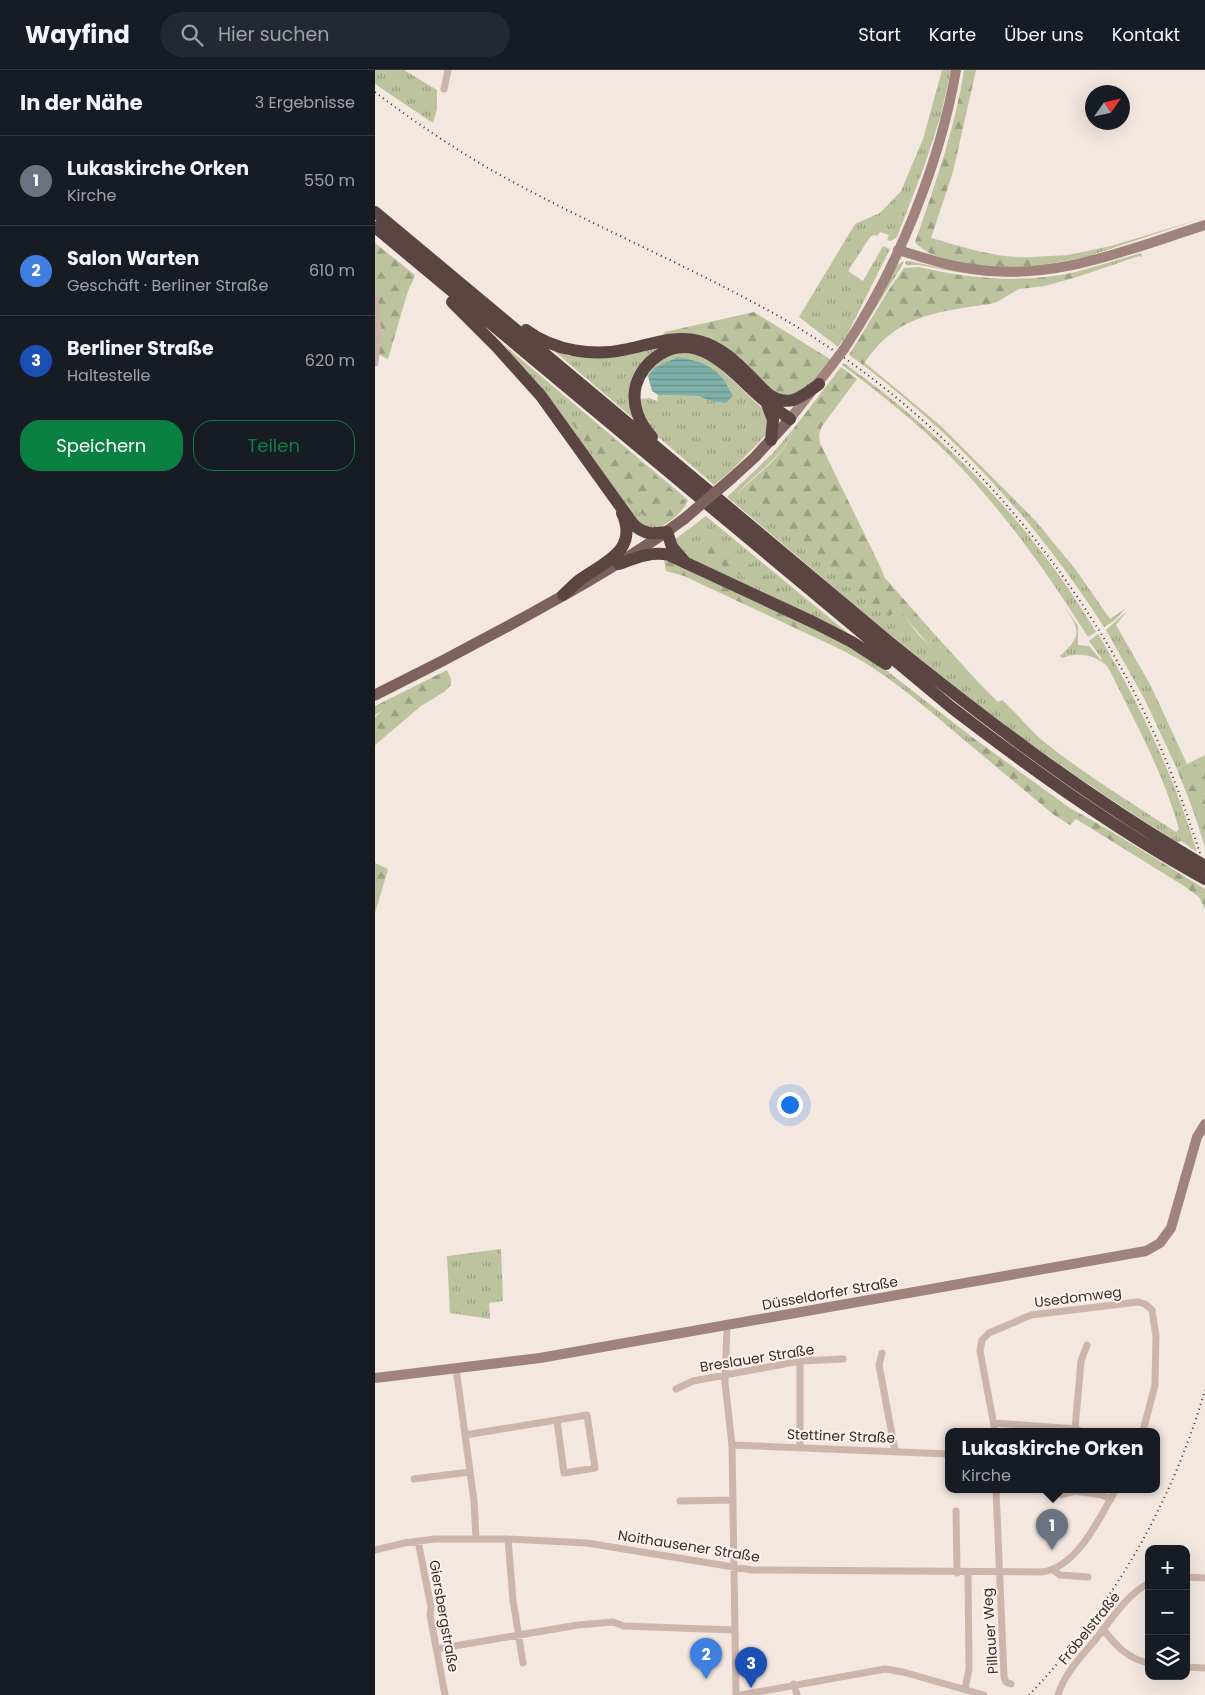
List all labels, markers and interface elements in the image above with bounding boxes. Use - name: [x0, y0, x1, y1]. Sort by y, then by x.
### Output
- search box: [160, 12, 510, 57]
- text: Wayfind: [25, 18, 130, 51]
- icon: search: [178, 21, 206, 49]
- text: Hier suchen: [218, 21, 329, 48]
- text: Start: [858, 22, 901, 47]
- text: Karte: [929, 22, 976, 47]
- text: Über uns: [1004, 22, 1084, 47]
- text: Kontakt: [1112, 22, 1180, 47]
- north arrow: [1085, 85, 1130, 130]
- text: In der Nähe: [20, 88, 143, 117]
- text: 3 Ergebnisse: [255, 91, 355, 114]
- text: Lukaskirche Orken: [67, 155, 249, 182]
- text: 1: [33, 169, 39, 192]
- text: 550 m: [304, 169, 355, 192]
- text: Kirche: [67, 184, 116, 207]
- text: Salon Warten: [67, 245, 199, 272]
- text: 2: [31, 259, 41, 282]
- text: 610 m: [309, 259, 355, 282]
- text: Geschäft · Berliner Straße: [67, 274, 268, 297]
- text: Berliner Straße: [67, 335, 214, 362]
- text: 3: [31, 349, 41, 372]
- text: 620 m: [305, 349, 355, 372]
- text: Haltestelle: [67, 364, 150, 387]
- button: Speichern: [20, 420, 183, 471]
- button: Teilen: [193, 420, 355, 471]
- your location: [777, 1092, 803, 1118]
- street label: Düsseldorfer Straße: [760, 1271, 900, 1315]
- street label: Usedomweg: [1033, 1282, 1123, 1312]
- street label: Breslauer Straße: [698, 1339, 816, 1377]
- street label: Stettiner Straße: [786, 1424, 896, 1448]
- popup: [945, 1428, 1160, 1493]
- text: Lukaskirche Orken: [962, 1435, 1143, 1462]
- text: Kirche: [962, 1464, 1011, 1487]
- pin: 1: [1036, 1509, 1068, 1550]
- street label: Noithausener Straße: [617, 1525, 762, 1567]
- map controls: [1145, 1545, 1190, 1680]
- button: +: [1145, 1545, 1190, 1590]
- street label: Giersbergstraße: [424, 1558, 464, 1674]
- street label: Pillauer Weg: [977, 1587, 1003, 1675]
- street label: Fröbelstraße: [1053, 1587, 1125, 1669]
- button: −: [1145, 1590, 1190, 1635]
- button: layers: [1145, 1635, 1190, 1680]
- pin: 2: [690, 1638, 722, 1679]
- pin: 3: [735, 1647, 767, 1688]

